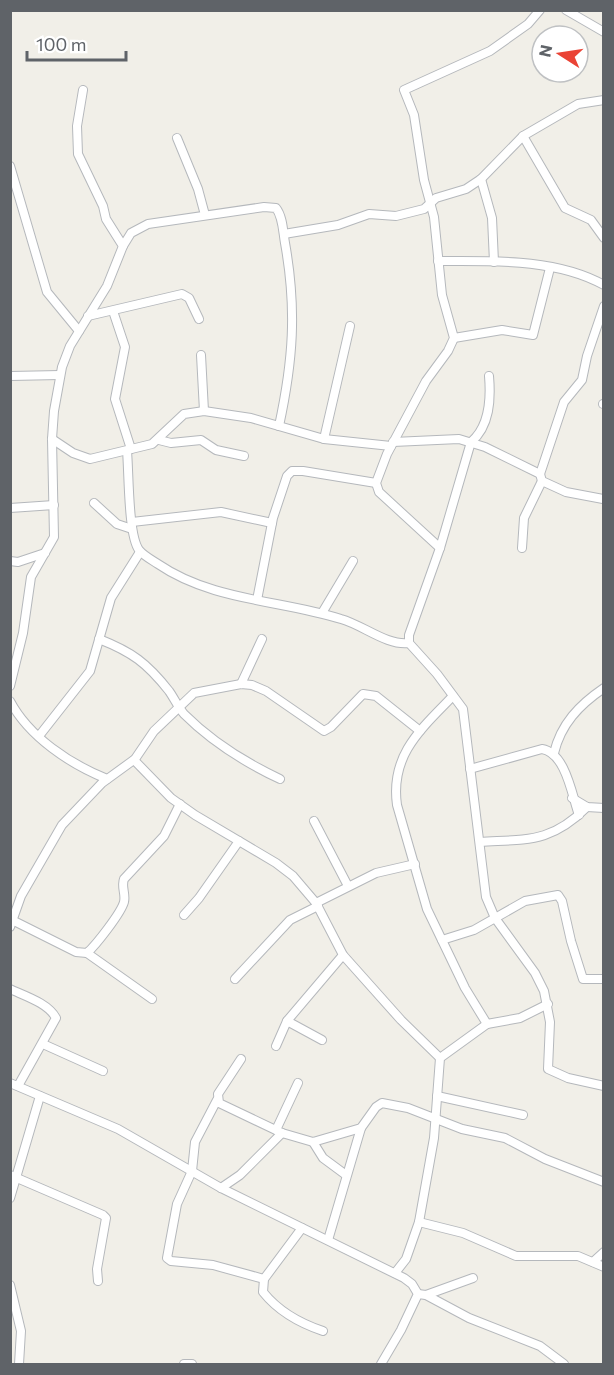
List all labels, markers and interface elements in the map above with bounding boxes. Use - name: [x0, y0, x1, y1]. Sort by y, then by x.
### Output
- scale bar: [27, 24, 126, 62]
- north arrow: [530, 24, 590, 84]
- text: 100 m: [36, 33, 86, 55]
- text: N: [534, 43, 555, 59]

